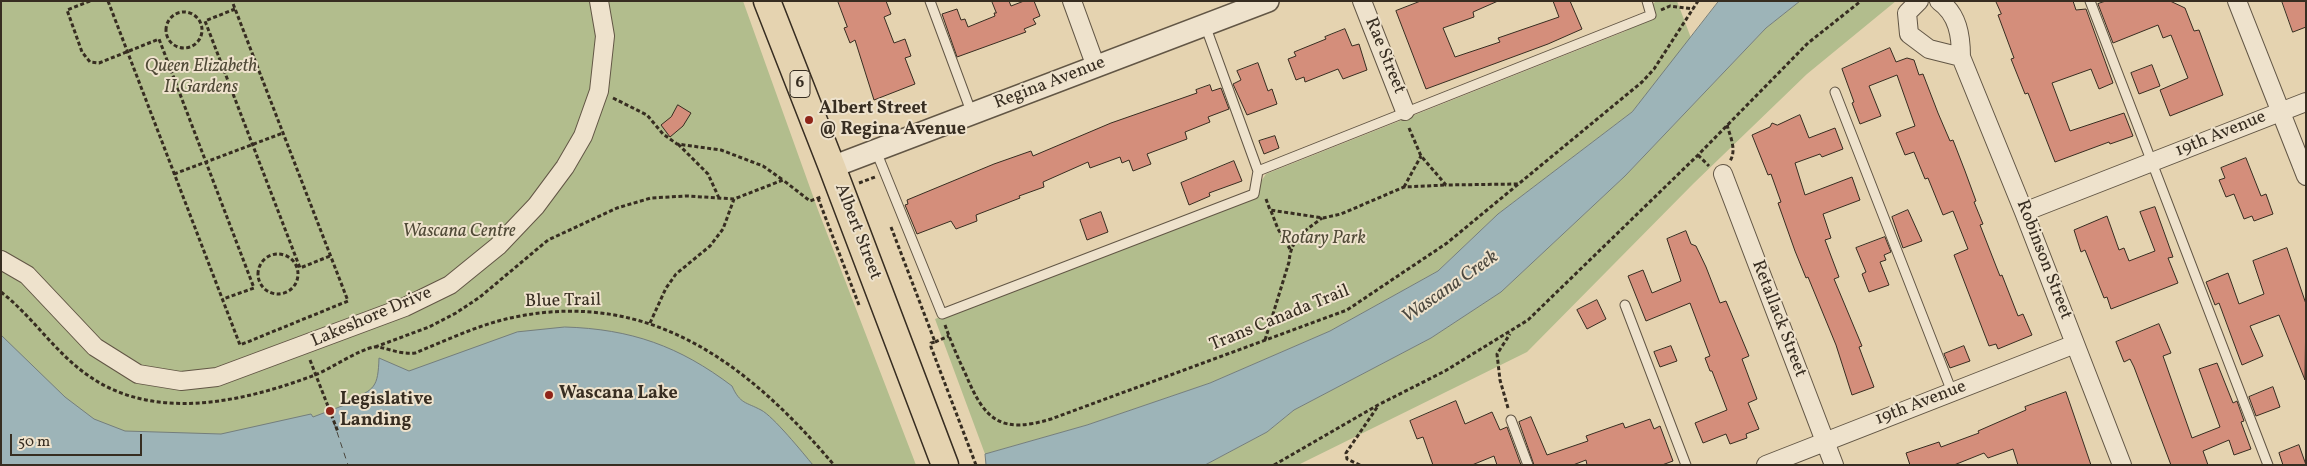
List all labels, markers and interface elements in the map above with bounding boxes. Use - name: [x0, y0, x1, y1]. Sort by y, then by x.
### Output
- street label: Rae Street: [1359, 15, 1409, 97]
- street label: Regina Avenue: [991, 53, 1109, 115]
- park label: Queen Elizabeth II Gardens: [145, 57, 257, 100]
- road number: 6: [790, 70, 810, 98]
- place label: Albert Street @ Regina Avenue: [819, 99, 966, 142]
- street label: 19th Avenue: [2173, 107, 2269, 163]
- marker: Albert Street @ Regina Avenue: [803, 114, 815, 126]
- street label: Albert Street: [829, 181, 885, 283]
- street label: Robinson Street: [2010, 197, 2076, 323]
- park label: Wascana Centre: [402, 222, 516, 244]
- park label: Rotary Park: [1280, 229, 1366, 251]
- water label: Wascana Creek: [1398, 246, 1504, 330]
- street label: Retallack Street: [1746, 257, 1810, 381]
- street label: Trans Canada Trail: [1207, 281, 1353, 357]
- street label: Lakeshore Drive: [309, 283, 435, 353]
- street label: Blue Trail: [525, 291, 601, 313]
- street label: 19th Avenue: [1872, 377, 1970, 431]
- place label: Wascana Lake: [559, 384, 678, 406]
- marker: Wascana Lake: [543, 389, 555, 401]
- place label: Legislative Landing: [340, 390, 432, 432]
- marker: Legislative Landing: [324, 405, 336, 417]
- scale bar: [12, 424, 145, 456]
- text: 50 m: [18, 432, 50, 453]

